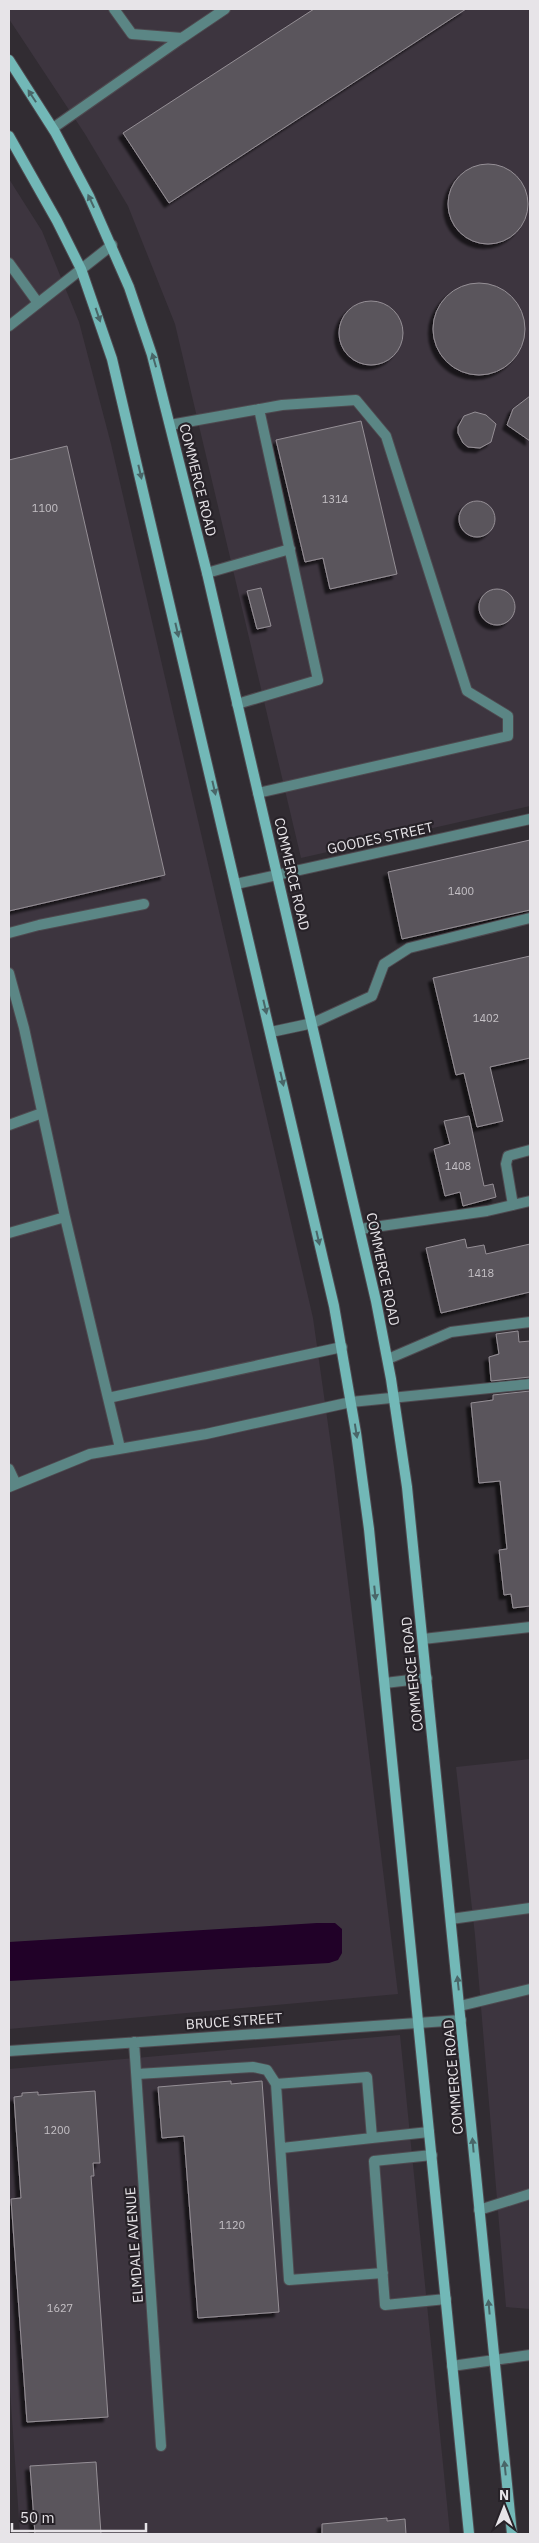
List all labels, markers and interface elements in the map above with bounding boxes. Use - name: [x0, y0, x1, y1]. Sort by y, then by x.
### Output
- one-way arrow: [27, 90, 37, 103]
- one-way arrow: [87, 194, 95, 208]
- one-way arrow: [94, 308, 102, 323]
- one-way arrow: [149, 352, 157, 367]
- street label: COMMERCE ROAD: [175, 422, 221, 538]
- one-way arrow: [136, 464, 144, 479]
- house number: 1314: [322, 492, 349, 506]
- house number: 1100: [32, 501, 58, 515]
- one-way arrow: [173, 623, 181, 638]
- one-way arrow: [210, 781, 218, 796]
- street label: COMMERCE ROAD: [270, 816, 314, 932]
- street label: GOODES STREET: [325, 818, 435, 858]
- house number: 1400: [448, 884, 474, 898]
- one-way arrow: [261, 1000, 269, 1015]
- house number: 1402: [473, 1011, 499, 1025]
- one-way arrow: [278, 1072, 286, 1087]
- house number: 1408: [445, 1159, 471, 1173]
- street label: COMMERCE ROAD: [362, 1211, 404, 1327]
- one-way arrow: [314, 1230, 322, 1245]
- house number: 1418: [468, 1266, 494, 1280]
- one-way arrow: [352, 1424, 360, 1440]
- one-way arrow: [372, 1585, 380, 1601]
- street label: COMMERCE ROAD: [397, 1616, 427, 1732]
- one-way arrow: [453, 1975, 461, 1991]
- street label: BRUCE STREET: [185, 2009, 283, 2033]
- street label: COMMERCE ROAD: [439, 2019, 467, 2135]
- house number: 1200: [44, 2123, 70, 2137]
- one-way arrow: [469, 2137, 477, 2153]
- street label: ELMDALE AVENUE: [121, 2187, 147, 2303]
- house number: 1120: [219, 2218, 245, 2232]
- one-way arrow: [485, 2298, 493, 2314]
- house number: 1627: [47, 2301, 73, 2315]
- one-way arrow: [501, 2460, 509, 2476]
- north arrow: [479, 2483, 529, 2533]
- text: N: [499, 2486, 509, 2504]
- scale bar: [12, 2500, 146, 2532]
- text: 50 m: [20, 2508, 55, 2527]

